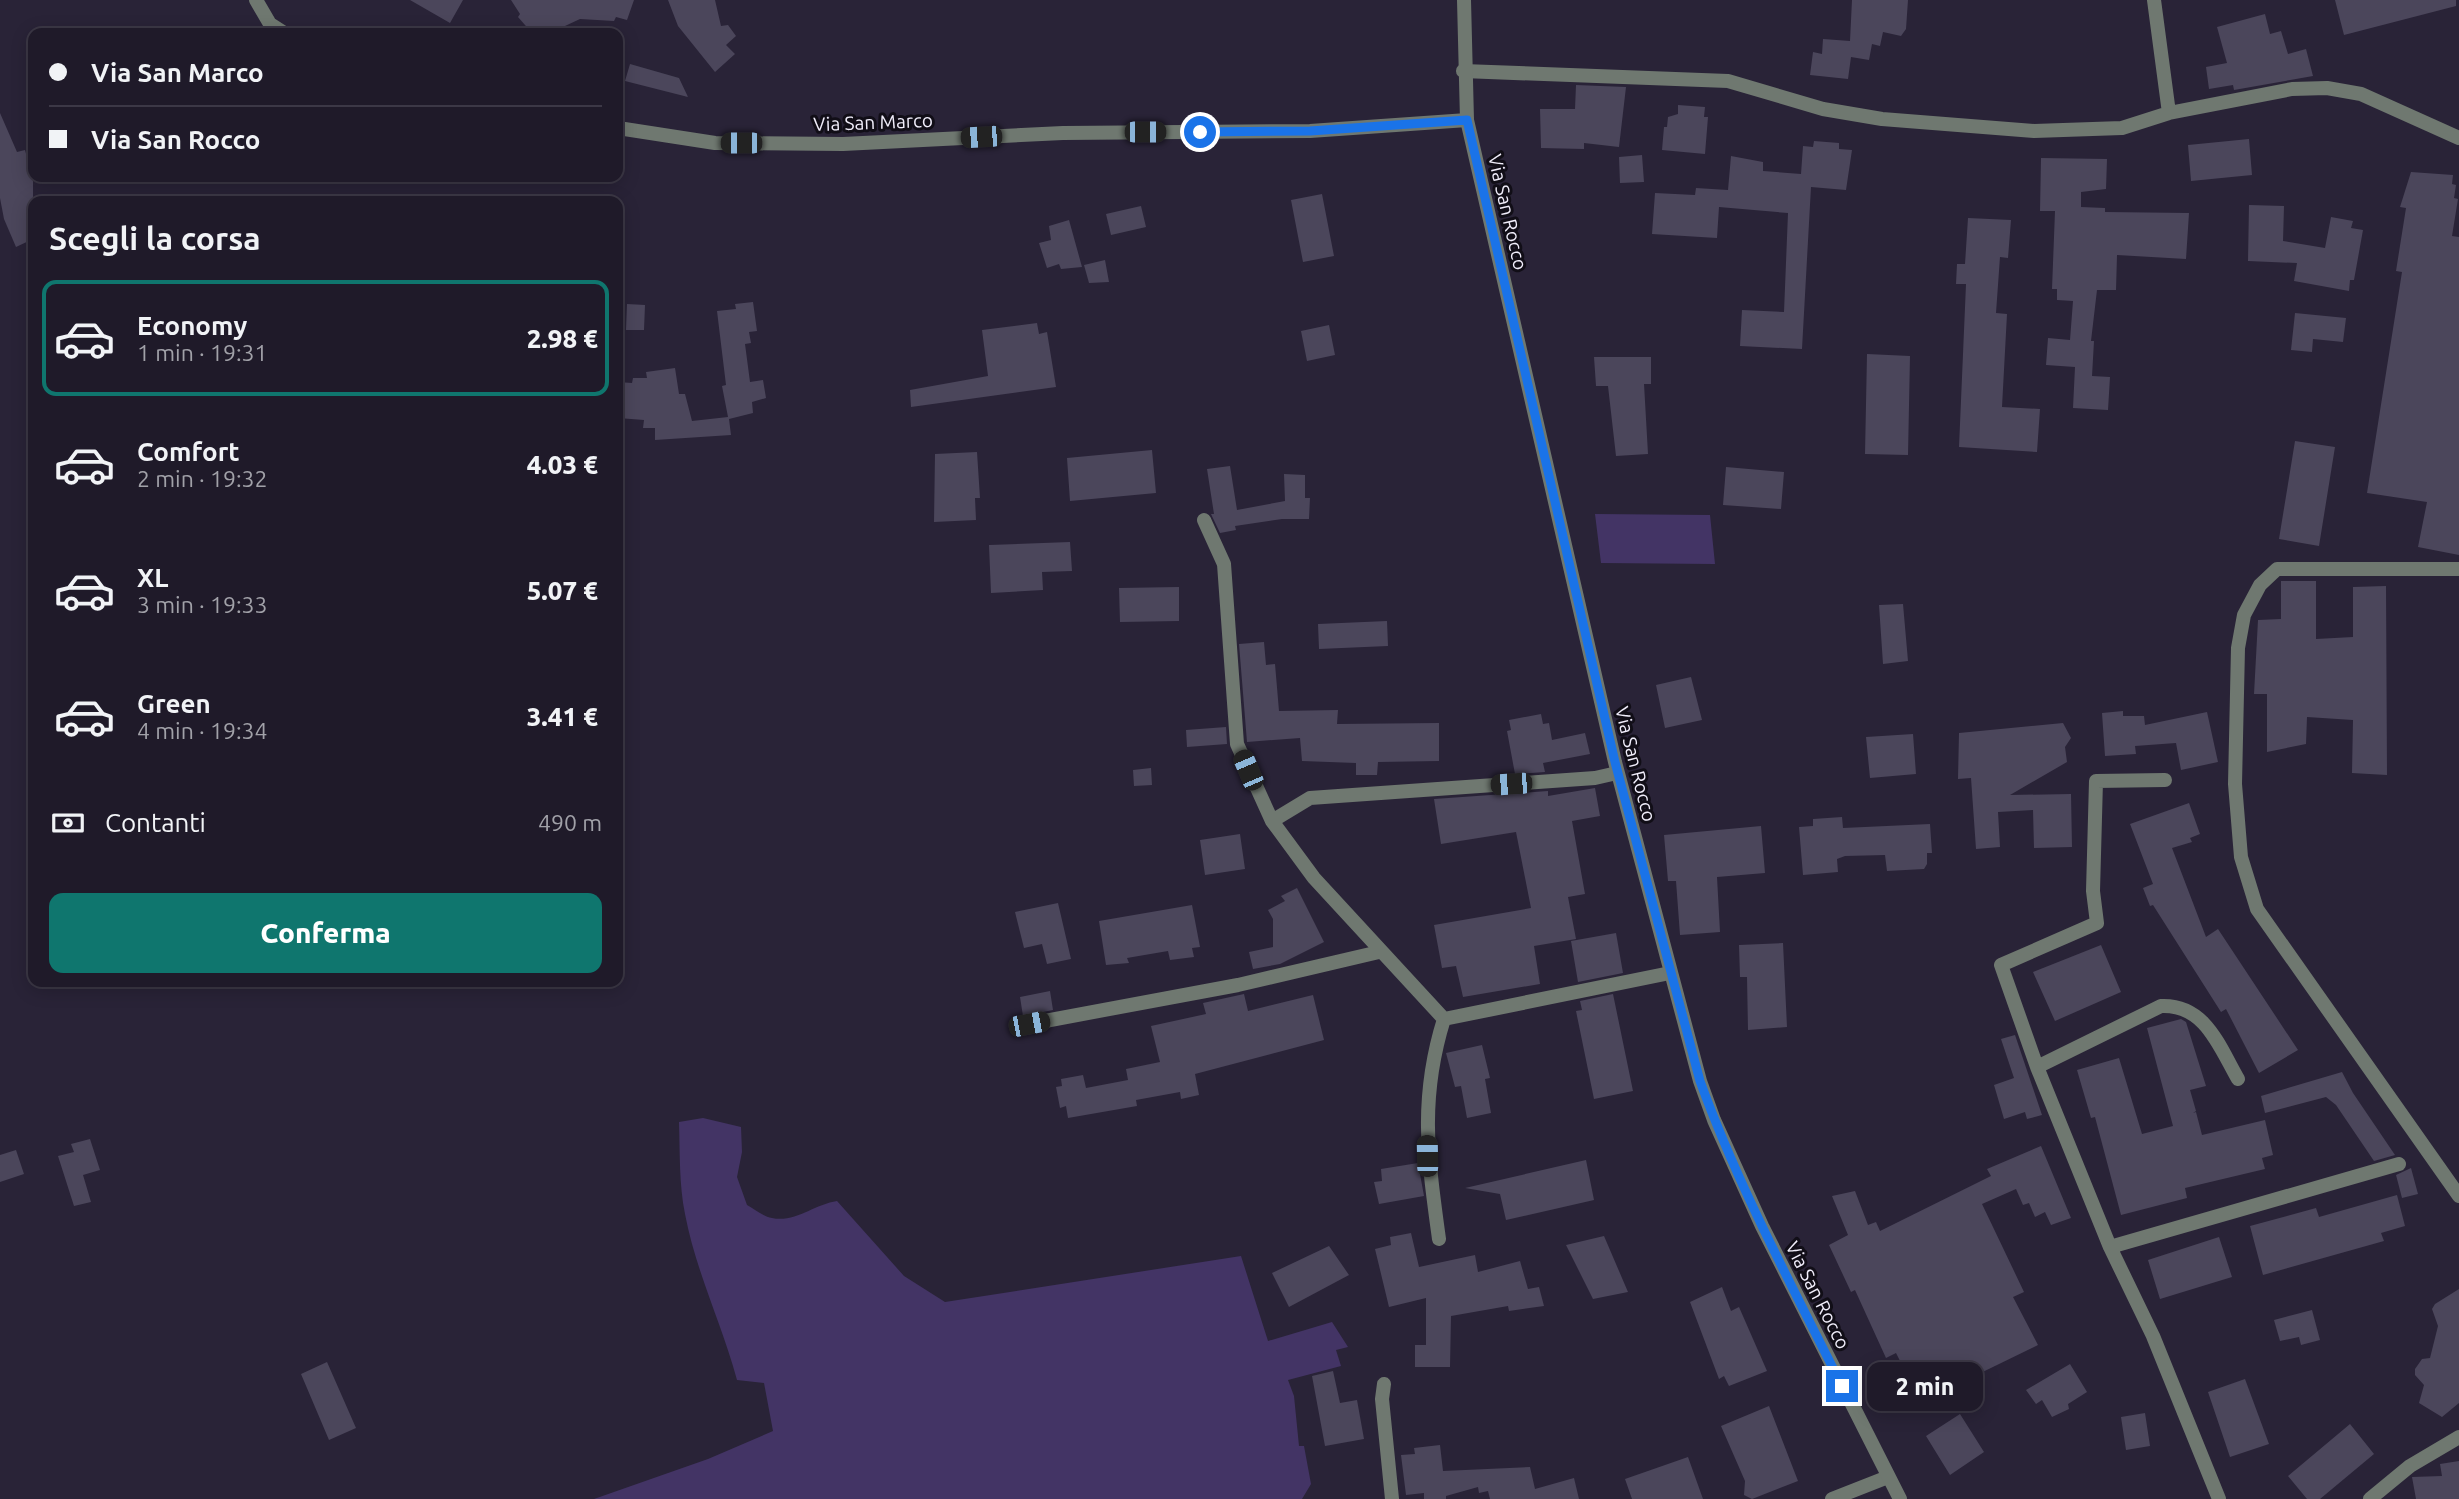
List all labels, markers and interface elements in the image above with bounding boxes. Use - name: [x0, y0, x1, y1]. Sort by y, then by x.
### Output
- text: Via San Marco: [91, 58, 264, 87]
- street label: Via San Marco: [813, 109, 933, 135]
- route start: [1184, 116, 1216, 148]
- car: [1125, 122, 1167, 143]
- text: Via San Rocco: [91, 125, 260, 154]
- car: [960, 125, 1003, 149]
- car: [721, 133, 763, 154]
- street label: Via San Rocco: [1484, 152, 1532, 272]
- text: Scegli la corsa: [49, 220, 261, 256]
- icon: car: [53, 307, 116, 370]
- text: Economy: [137, 311, 247, 340]
- text: 2.98 €: [527, 324, 598, 353]
- text: 1 min · 19:31: [137, 340, 268, 365]
- icon: car: [53, 433, 116, 496]
- text: Comfort: [137, 437, 240, 466]
- text: 4.03 €: [527, 450, 598, 479]
- text: 2 min · 19:32: [137, 466, 268, 491]
- icon: car: [53, 559, 116, 622]
- text: XL: [137, 563, 168, 592]
- text: 5.07 €: [527, 576, 598, 605]
- text: 3 min · 19:33: [137, 592, 268, 617]
- icon: car: [53, 685, 116, 748]
- text: Green: [137, 689, 211, 718]
- text: 3.41 €: [527, 702, 598, 731]
- street label: Via San Rocco: [1611, 704, 1661, 824]
- text: 4 min · 19:34: [137, 718, 268, 743]
- car: [1231, 747, 1266, 793]
- car: [1490, 772, 1533, 796]
- icon: cash: [49, 804, 87, 842]
- text: Contanti: [105, 808, 206, 837]
- text: 490 m: [538, 810, 602, 835]
- button: Conferma: [49, 893, 602, 973]
- car: [1007, 1010, 1052, 1038]
- car: [1417, 1135, 1438, 1177]
- street label: Via San Rocco: [1781, 1237, 1855, 1353]
- callout: 2 min: [1867, 1362, 1982, 1410]
- route end: [1826, 1370, 1858, 1402]
- text: 2 min: [1896, 1374, 1954, 1399]

